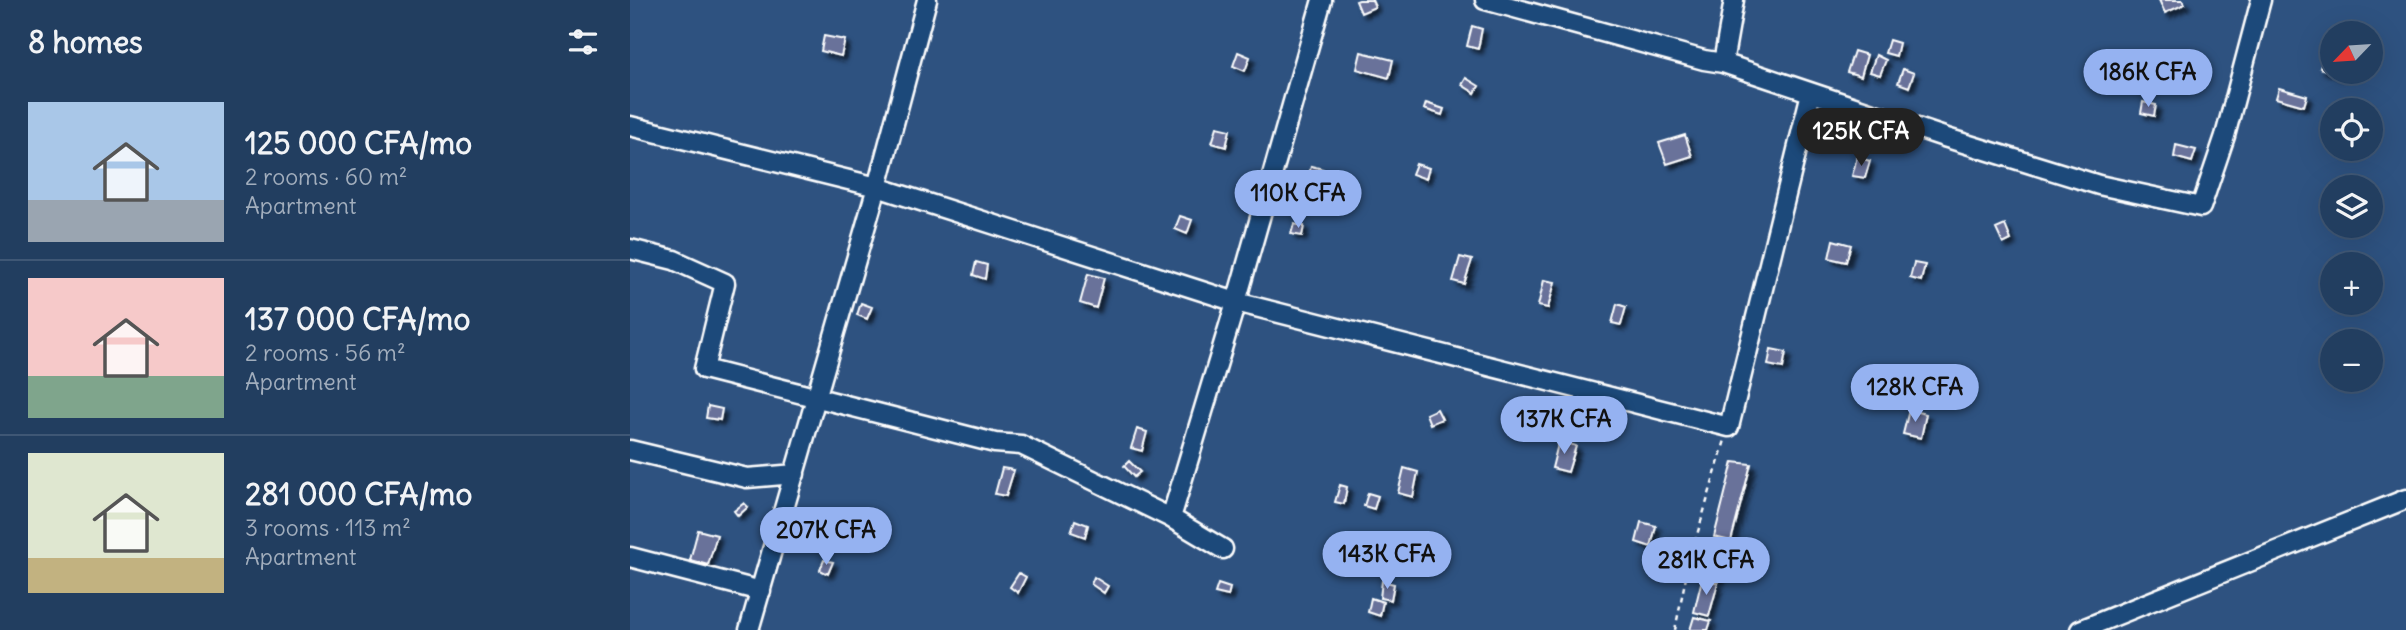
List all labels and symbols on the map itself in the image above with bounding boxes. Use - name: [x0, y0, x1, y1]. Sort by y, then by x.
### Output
- north arrow: [2320, 21, 2384, 84]
- pin: 186K CFA: [2076, 50, 2220, 109]
- pin: 125K CFA: [1789, 108, 1933, 168]
- pin: 110K CFA: [1226, 170, 1370, 230]
- pin: 128K CFA: [1843, 364, 1987, 424]
- pin: 137K CFA: [1492, 396, 1636, 456]
- pin: 207K CFA: [754, 508, 898, 567]
- pin: 143K CFA: [1315, 532, 1459, 591]
- pin: 281K CFA: [1634, 538, 1778, 597]

